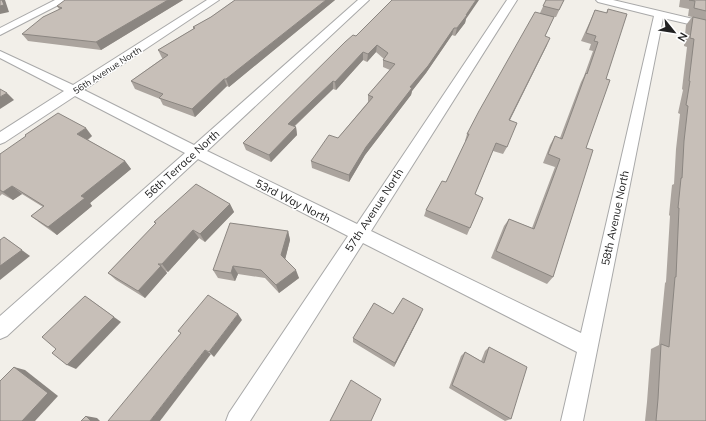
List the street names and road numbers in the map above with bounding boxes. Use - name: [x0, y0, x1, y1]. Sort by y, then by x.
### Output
- street label: 56th Avenue North: [71, 44, 143, 96]
- street label: 56th Terrace North: [142, 127, 222, 201]
- street label: 57th Avenue North: [342, 166, 406, 254]
- street label: 58th Avenue North: [598, 169, 632, 267]
- street label: 53rd Way North: [253, 176, 333, 226]

